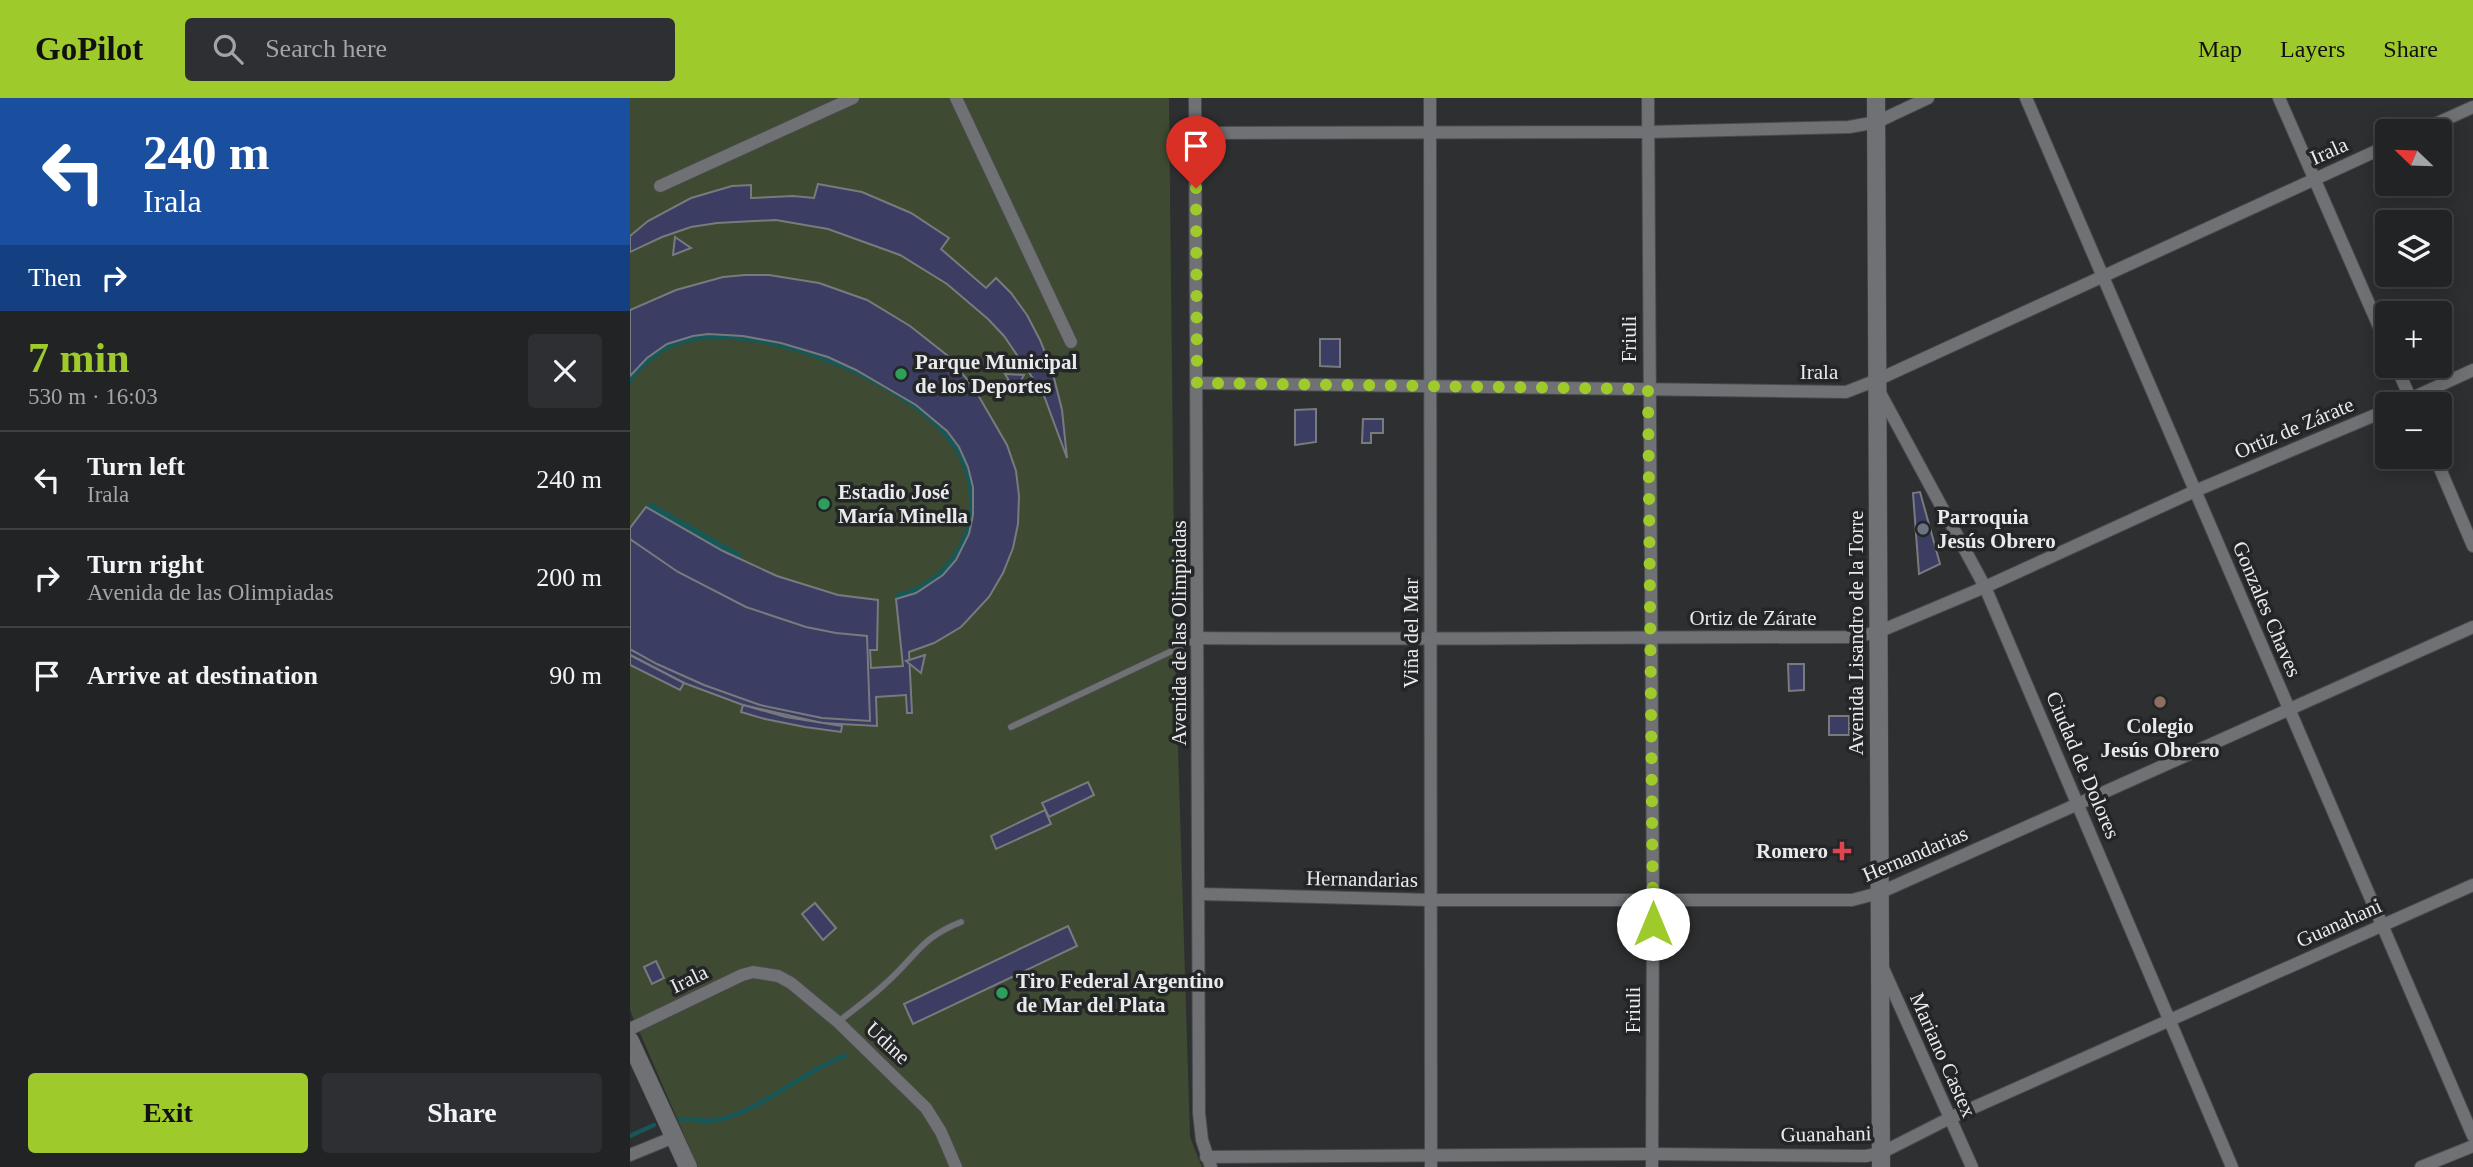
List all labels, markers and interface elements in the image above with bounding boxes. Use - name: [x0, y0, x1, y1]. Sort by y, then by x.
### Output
- search box: [185, 18, 675, 81]
- icon: search: [209, 30, 247, 68]
- text: GoPilot: [35, 31, 143, 67]
- text: Search here: [265, 34, 387, 63]
- text: Map: [2198, 36, 2242, 62]
- text: Layers: [2280, 36, 2345, 62]
- text: Share: [2383, 36, 2438, 62]
- pin: [1166, 116, 1226, 188]
- north arrow: [2375, 119, 2452, 196]
- map controls: [2375, 119, 2452, 469]
- text: 240 m: [143, 125, 270, 180]
- icon: left: [28, 126, 119, 217]
- icon: arrive: [1177, 127, 1215, 165]
- street label: Irala: [2307, 132, 2352, 170]
- text: Irala: [143, 183, 202, 219]
- button: layers: [2375, 210, 2452, 287]
- icon: right: [95, 259, 133, 297]
- text: Then: [28, 263, 81, 292]
- button: +: [2375, 301, 2452, 378]
- street label: Friuli: [1617, 316, 1641, 362]
- button: close: [528, 334, 602, 408]
- text: 7 min: [28, 335, 130, 381]
- place label: Parque Municipal de los Deportes: [915, 350, 1078, 398]
- street label: Irala: [1800, 360, 1839, 384]
- marker: Parque Municipal de los Deportes: [893, 366, 909, 382]
- text: 530 m · 16:03: [28, 384, 158, 409]
- street label: Ortiz de Zárate: [2231, 392, 2357, 464]
- button: −: [2375, 392, 2452, 469]
- text: Turn left: [87, 452, 185, 481]
- icon: left: [28, 461, 66, 499]
- text: 240 m: [536, 465, 602, 494]
- place label: Estadio José María Minella: [838, 480, 969, 528]
- text: Irala: [87, 482, 129, 507]
- marker: Estadio José María Minella: [816, 496, 832, 512]
- place label: Parroquia Jesús Obrero: [1937, 505, 2056, 553]
- street label: Avenida Lisandro de la Torre: [1844, 511, 1868, 756]
- street label: Avenida de las Olimpiadas: [1167, 520, 1191, 746]
- marker: Parroquia Jesús Obrero: [1915, 521, 1931, 537]
- street label: Gonzales Chaves: [2228, 537, 2306, 681]
- text: Turn right: [87, 550, 204, 579]
- icon: right: [28, 559, 66, 597]
- text: 200 m: [536, 563, 602, 592]
- street label: Viña del Mar: [1399, 578, 1423, 688]
- text: Avenida de las Olimpiadas: [87, 580, 334, 605]
- street label: Ortiz de Zárate: [1689, 606, 1817, 630]
- icon: arrive: [28, 657, 66, 695]
- text: Arrive at destination: [87, 661, 318, 690]
- text: 90 m: [549, 661, 602, 690]
- street label: Ciudad de Dolores: [2041, 688, 2125, 842]
- marker: Colegio Jesús Obrero: [2152, 694, 2168, 710]
- place label: Colegio Jesús Obrero: [2101, 714, 2219, 762]
- street label: Hernandarias: [1859, 821, 1971, 887]
- place label: Romero: [1756, 839, 1828, 863]
- marker: Romero: [1834, 843, 1850, 859]
- street label: Hernandarias: [1306, 866, 1418, 892]
- position arrow: [1616, 887, 1690, 961]
- street label: Guanahani: [2293, 893, 2386, 952]
- street label: Irala: [666, 959, 712, 998]
- place label: Tiro Federal Argentino de Mar del Plata: [1016, 969, 1224, 1017]
- marker: Tiro Federal Argentino de Mar del Plata: [994, 985, 1010, 1001]
- street label: Friuli: [1621, 987, 1645, 1033]
- street label: Mariano Castex: [1905, 989, 1981, 1121]
- street label: Udine: [861, 1017, 915, 1069]
- button: Exit: [28, 1073, 308, 1153]
- button: Share: [322, 1073, 602, 1153]
- street label: Guanahani: [1780, 1121, 1872, 1147]

